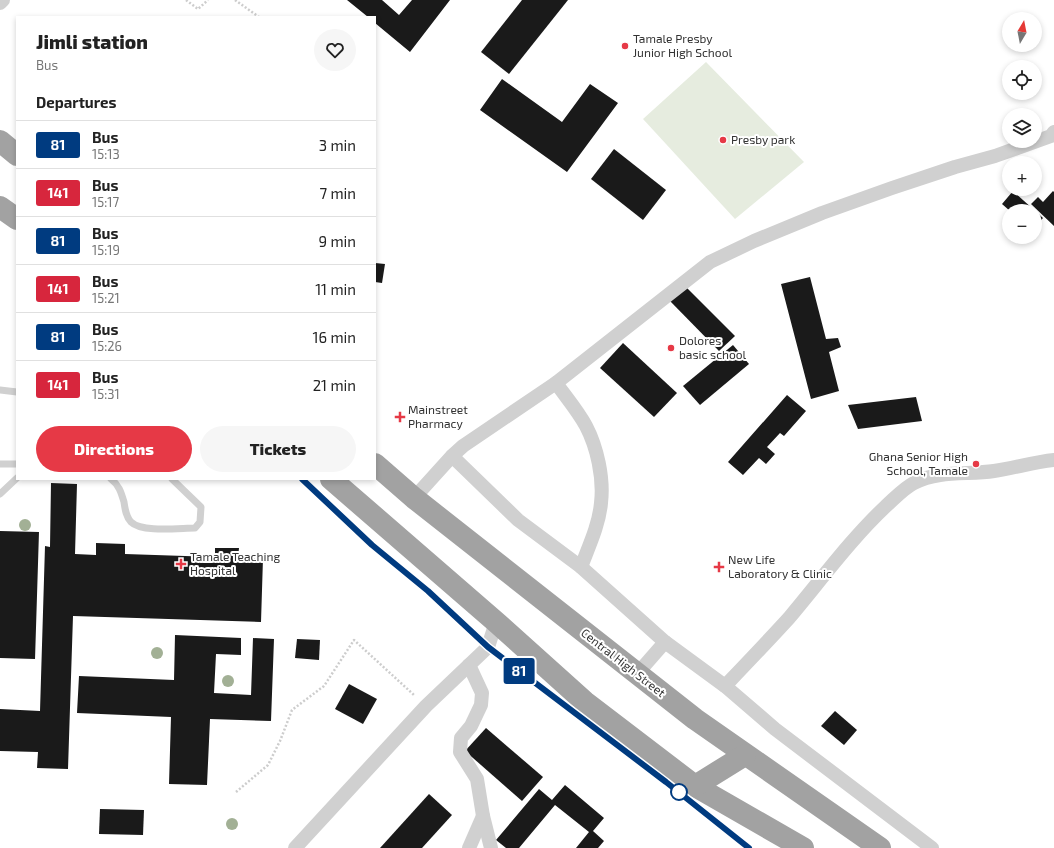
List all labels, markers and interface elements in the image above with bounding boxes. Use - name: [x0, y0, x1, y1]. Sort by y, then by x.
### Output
- north arrow: [1002, 12, 1042, 52]
- map controls: [1002, 12, 1042, 244]
- button: heart: [314, 29, 356, 71]
- text: Jimli station: [36, 30, 148, 53]
- place label: Tamale Presby Junior High School: [633, 31, 732, 59]
- marker: Tamale Presby Junior High School: [620, 41, 630, 51]
- text: Bus: [36, 57, 58, 73]
- button: locate: [1002, 60, 1042, 100]
- text: Departures: [36, 93, 116, 111]
- button: layers: [1002, 108, 1042, 148]
- text: Bus: [92, 128, 118, 146]
- place label: Presby park: [731, 132, 795, 146]
- marker: Presby park: [718, 135, 728, 145]
- text: 81: [51, 136, 65, 153]
- text: 3 min: [319, 136, 356, 154]
- text: 15:13: [92, 146, 120, 162]
- button: +: [1002, 156, 1042, 196]
- text: Bus: [92, 176, 118, 194]
- text: 141: [47, 184, 69, 201]
- text: 7 min: [319, 184, 356, 202]
- text: 15:17: [92, 194, 119, 210]
- button: −: [1002, 204, 1042, 244]
- text: Bus: [92, 224, 118, 242]
- text: 81: [51, 232, 65, 249]
- text: 9 min: [318, 232, 356, 250]
- text: 15:19: [92, 242, 120, 258]
- text: Bus: [92, 272, 118, 290]
- text: 141: [47, 280, 69, 297]
- text: 11 min: [315, 280, 356, 298]
- text: 15:21: [92, 290, 120, 306]
- text: Bus: [92, 320, 118, 338]
- text: 81: [51, 328, 65, 345]
- text: 16 min: [313, 328, 356, 346]
- place label: Dolores basic school: [679, 333, 747, 361]
- text: 15:26: [92, 338, 122, 354]
- marker: Dolores basic school: [666, 343, 676, 353]
- text: Bus: [92, 368, 118, 386]
- text: 141: [47, 376, 69, 393]
- text: 21 min: [313, 376, 356, 394]
- text: 15:31: [92, 386, 120, 402]
- place label: Mainstreet Pharmacy: [408, 402, 468, 430]
- marker: Mainstreet Pharmacy: [395, 412, 405, 422]
- button: Directions: [36, 426, 192, 472]
- button: Tickets: [200, 426, 356, 472]
- place label: Ghana Senior High School, Tamale: [869, 449, 968, 477]
- marker: Ghana Senior High School, Tamale: [971, 459, 981, 469]
- place label: Tamale Teaching Hospital: [190, 549, 280, 577]
- place label: New Life Laboratory & Clinic: [728, 552, 832, 580]
- marker: Tamale Teaching Hospital: [175, 558, 187, 570]
- marker: New Life Laboratory & Clinic: [713, 561, 725, 573]
- street label: Central High Street: [579, 625, 669, 700]
- line badge: 81: [501, 658, 537, 684]
- text: 81: [512, 662, 526, 679]
- unlabelled marker: [670, 783, 688, 801]

